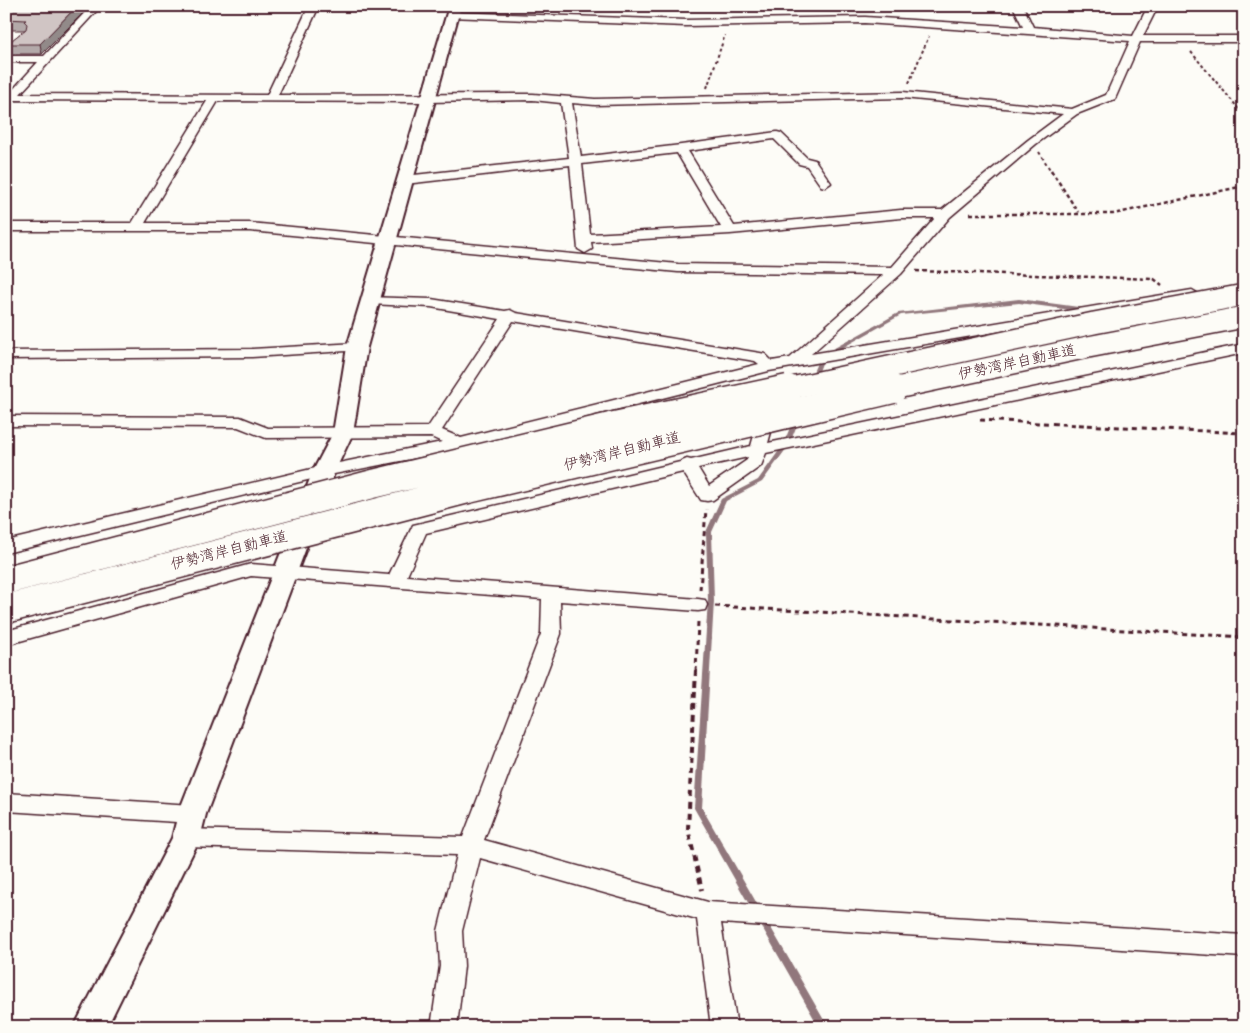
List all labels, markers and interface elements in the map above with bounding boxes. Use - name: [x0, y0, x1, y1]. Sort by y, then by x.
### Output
- street label: 伊勢湾岸自動車道: [956, 340, 1078, 383]
- street label: 伊勢湾岸自動車道: [561, 427, 682, 474]
- street label: 伊勢湾岸自動車道: [168, 526, 289, 573]

